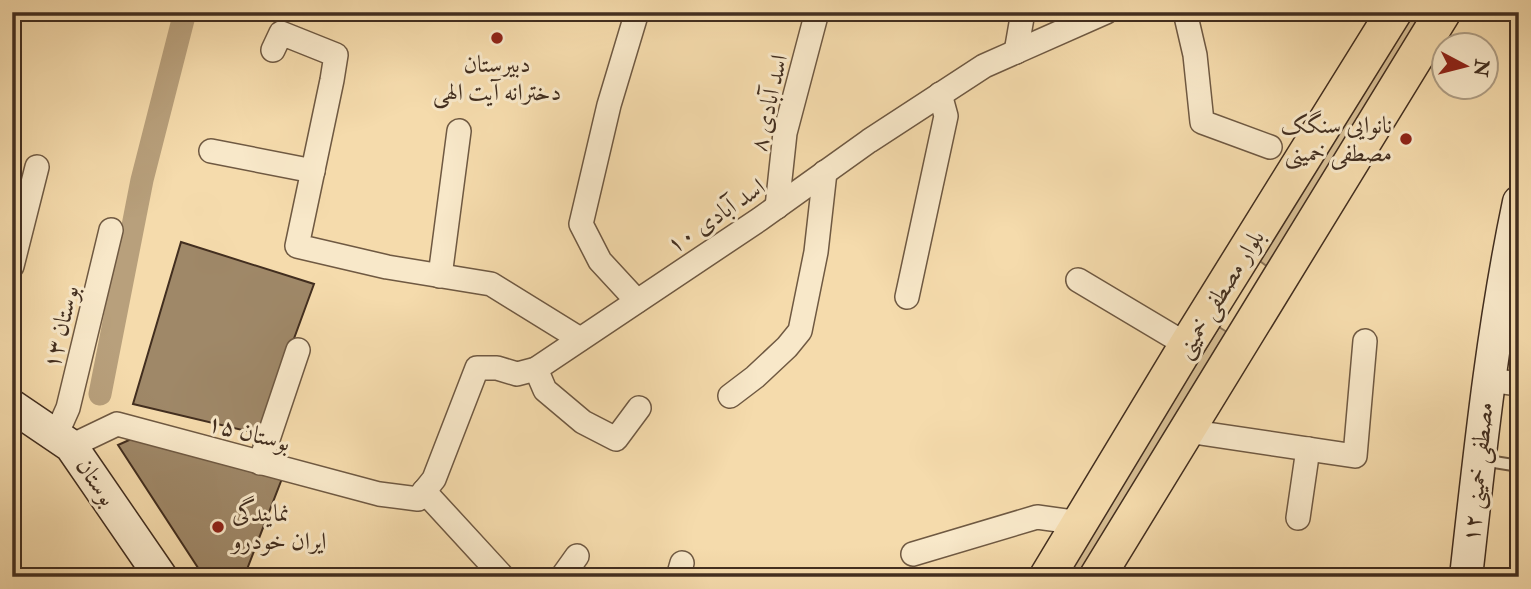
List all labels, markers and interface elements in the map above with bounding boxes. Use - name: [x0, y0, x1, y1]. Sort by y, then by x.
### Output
- marker: دبیرستان دخترانه آیت الهی: [489, 30, 505, 46]
- north arrow: [1430, 32, 1500, 102]
- place label: دبیرستان دخترانه آیت الهی: [433, 49, 561, 109]
- street label: اسد آبادی ۸: [743, 51, 795, 155]
- text: N: [1468, 57, 1494, 79]
- place label: نانوایی سنگک مصطفی خمینی: [1280, 110, 1392, 170]
- marker: نانوایی سنگک مصطفی خمینی: [1398, 131, 1414, 147]
- street label: اسد آبادی ۱۰: [661, 172, 771, 260]
- street label: بلوار مصطفی خمینی: [1168, 224, 1273, 364]
- street label: بوستان ۱۳: [36, 282, 86, 372]
- street label: مصطفی خمینی ۱۲: [1455, 400, 1502, 544]
- street label: بوستان ۱۵: [204, 407, 294, 459]
- street label: بوستان: [69, 452, 123, 512]
- place label: نمایندگی ایران خودرو: [229, 495, 327, 557]
- marker: نمایندگی ایران خودرو: [210, 519, 226, 535]

